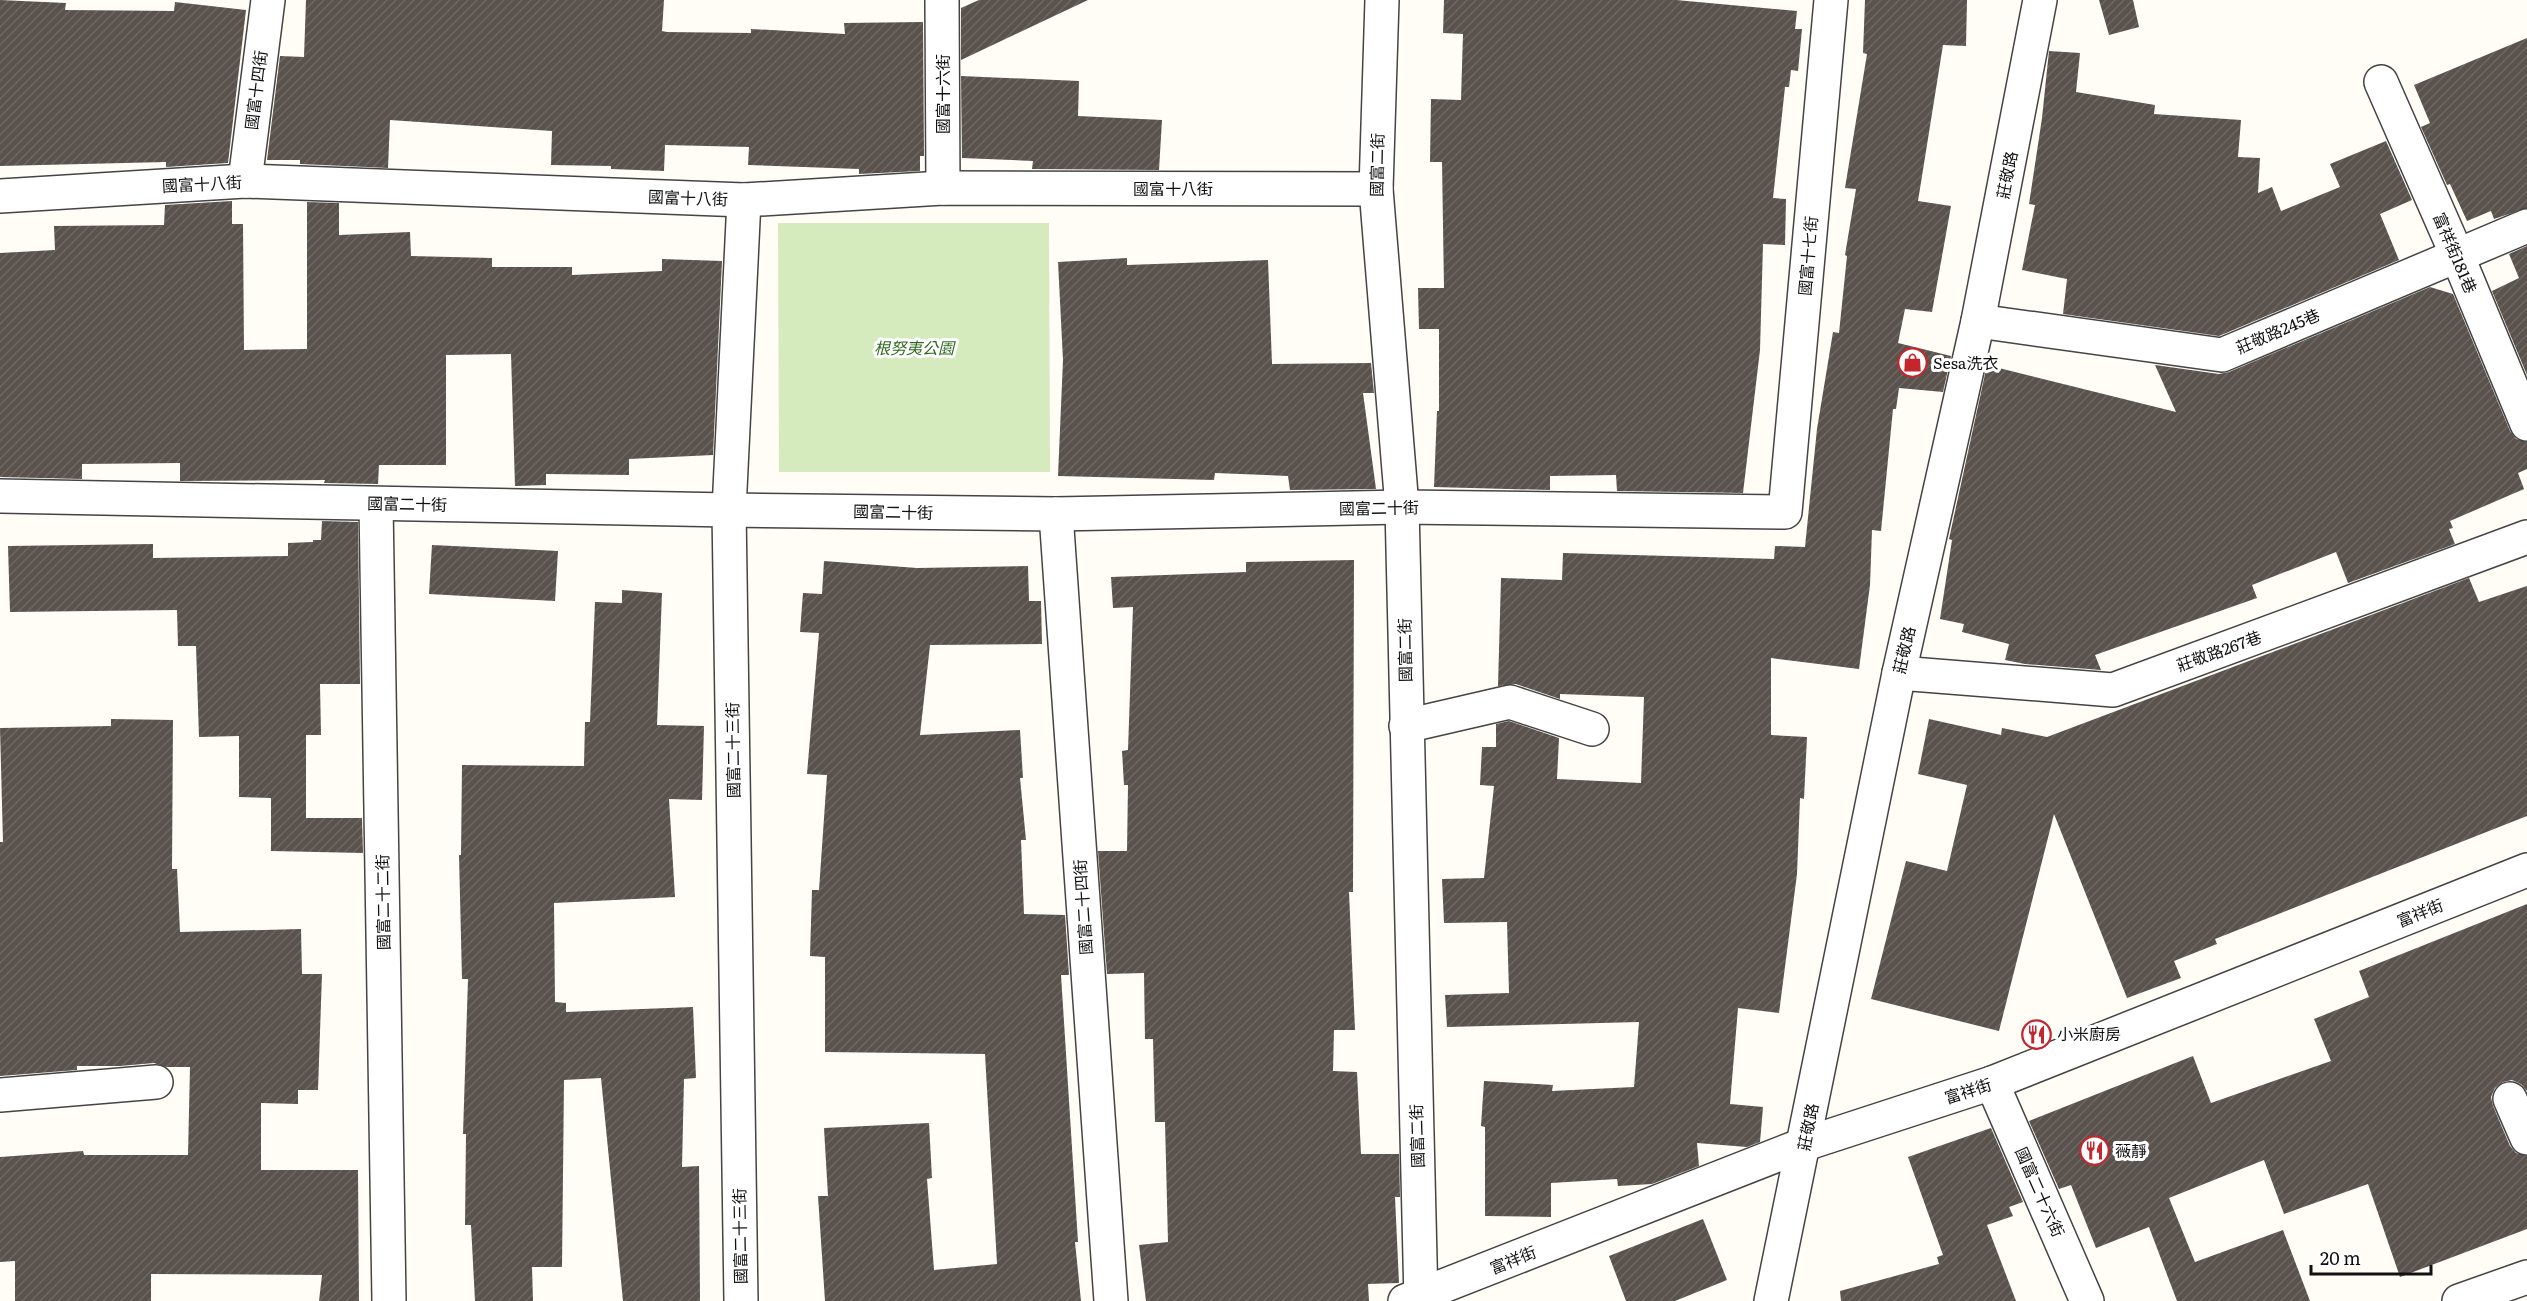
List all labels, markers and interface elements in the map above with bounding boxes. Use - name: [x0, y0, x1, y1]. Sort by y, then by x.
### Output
- street label: 國富十四街: [238, 49, 272, 131]
- street label: 國富十六街: [930, 54, 954, 134]
- street label: 國富二街: [1363, 133, 1389, 197]
- street label: 莊敬路: [1990, 149, 2022, 201]
- street label: 國富十八街: [161, 169, 243, 197]
- street label: 國富十八街: [1133, 176, 1213, 200]
- street label: 國富十八街: [648, 184, 728, 210]
- street label: 富祥街181巷: [2428, 208, 2484, 297]
- street label: 國富十七街: [1792, 215, 1822, 297]
- street label: 莊敬路245巷: [2232, 302, 2323, 359]
- park label: 根努夷公園: [874, 335, 956, 359]
- shop icon: Sesa洗衣: [1896, 347, 1928, 379]
- place label: Sesa洗衣: [1933, 350, 1999, 374]
- street label: 國富二十街: [367, 490, 447, 516]
- street label: 國富二十街: [1339, 494, 1419, 520]
- street label: 國富二十街: [853, 498, 933, 524]
- street label: 國富二街: [1391, 618, 1417, 682]
- street label: 莊敬路: [1886, 624, 1920, 676]
- street label: 莊敬路267巷: [2173, 624, 2264, 677]
- street label: 國富二十三街: [719, 702, 745, 798]
- street label: 國富二十二街: [369, 854, 395, 950]
- street label: 國富二十四街: [1067, 858, 1097, 956]
- street label: 富祥街: [2393, 892, 2446, 932]
- restaurant icon: 小米廚房: [2020, 1018, 2052, 1050]
- place label: 小米廚房: [2057, 1021, 2121, 1045]
- street label: 富祥街: [1941, 1071, 1994, 1109]
- street label: 莊敬路: [1791, 1101, 1823, 1153]
- street label: 國富二街: [1403, 1104, 1429, 1168]
- restaurant icon: 薇靜: [2078, 1135, 2110, 1167]
- place label: 薇靜: [2115, 1138, 2147, 1162]
- street label: 國富二十六街: [2010, 1143, 2071, 1240]
- street label: 國富二十三街: [726, 1188, 752, 1284]
- scale bar: [2311, 1238, 2431, 1276]
- street label: 富祥街: [1486, 1239, 1539, 1279]
- text: 20 m: [2320, 1244, 2361, 1271]

